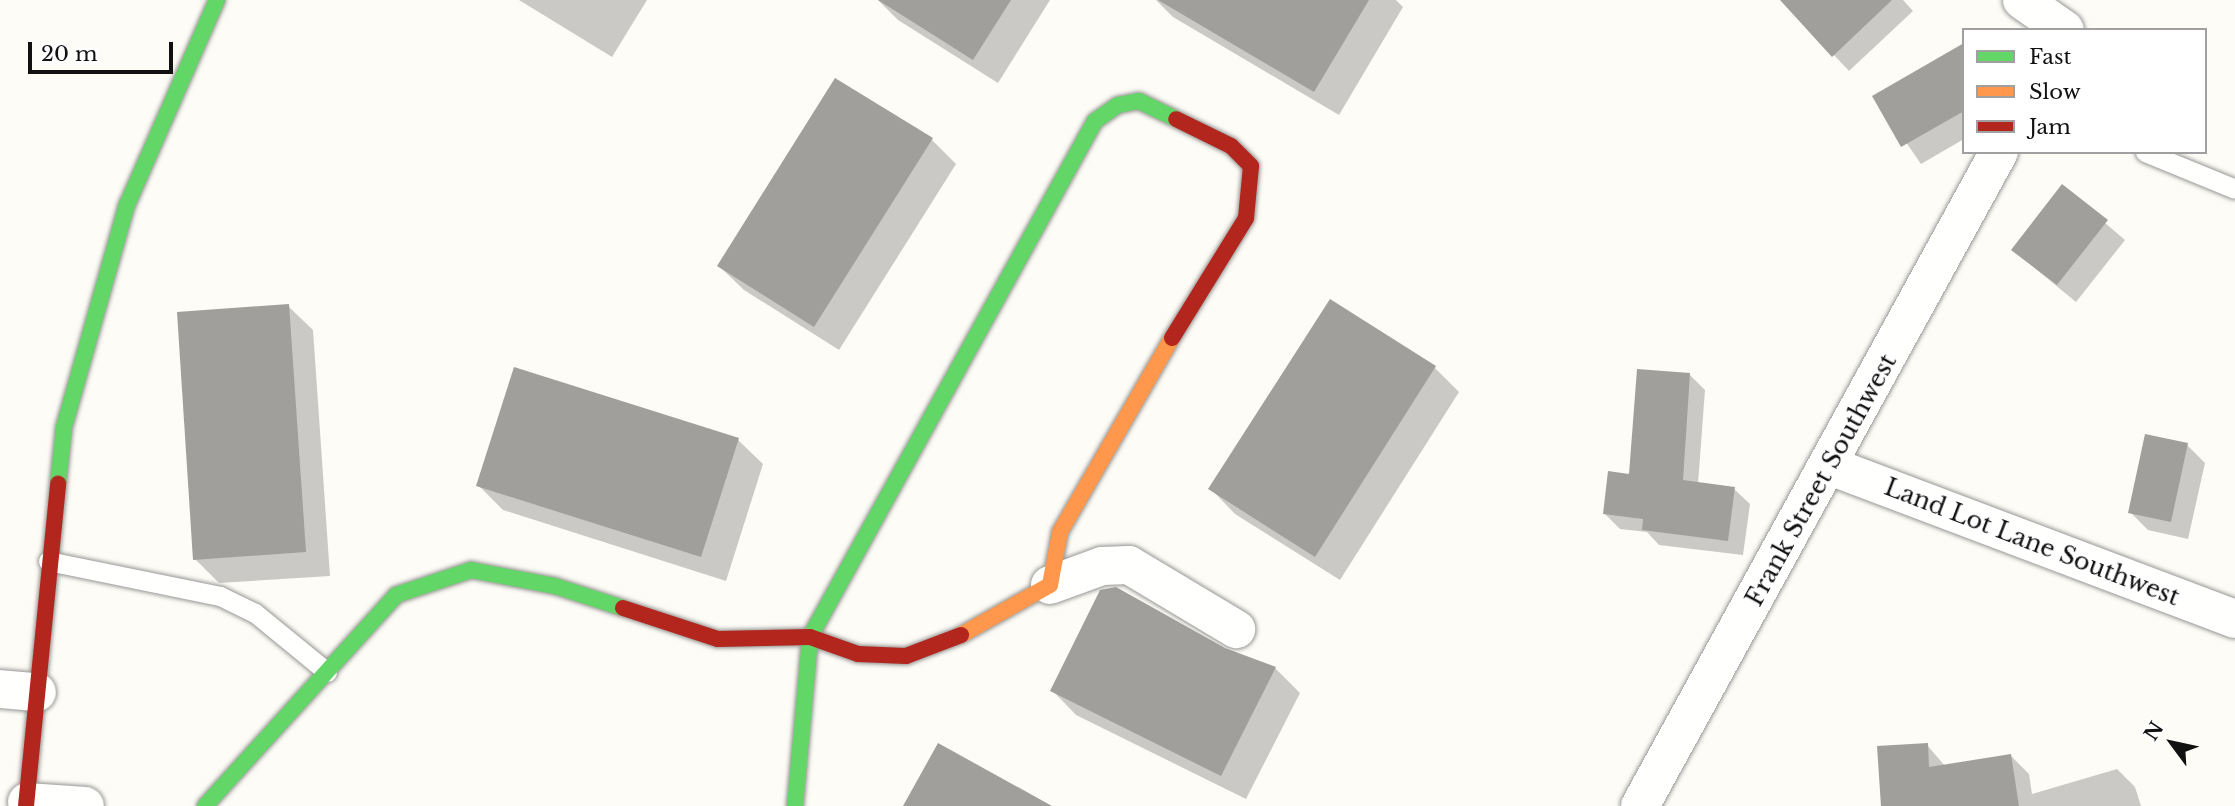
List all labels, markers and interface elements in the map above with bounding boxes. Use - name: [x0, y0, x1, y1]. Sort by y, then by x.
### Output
- scale bar: [32, 28, 177, 72]
- legend: [1962, 28, 2207, 154]
- text: 20 m: [41, 41, 98, 67]
- text: Fast: [2029, 44, 2071, 70]
- text: Slow: [2029, 79, 2081, 105]
- text: Jam: [2029, 114, 2071, 140]
- street label: Frank Street Southwest: [1740, 349, 1902, 611]
- street label: Land Lot Lane Southwest: [1880, 472, 2184, 612]
- north arrow: [2137, 708, 2207, 778]
- text: N: [2139, 718, 2168, 745]

